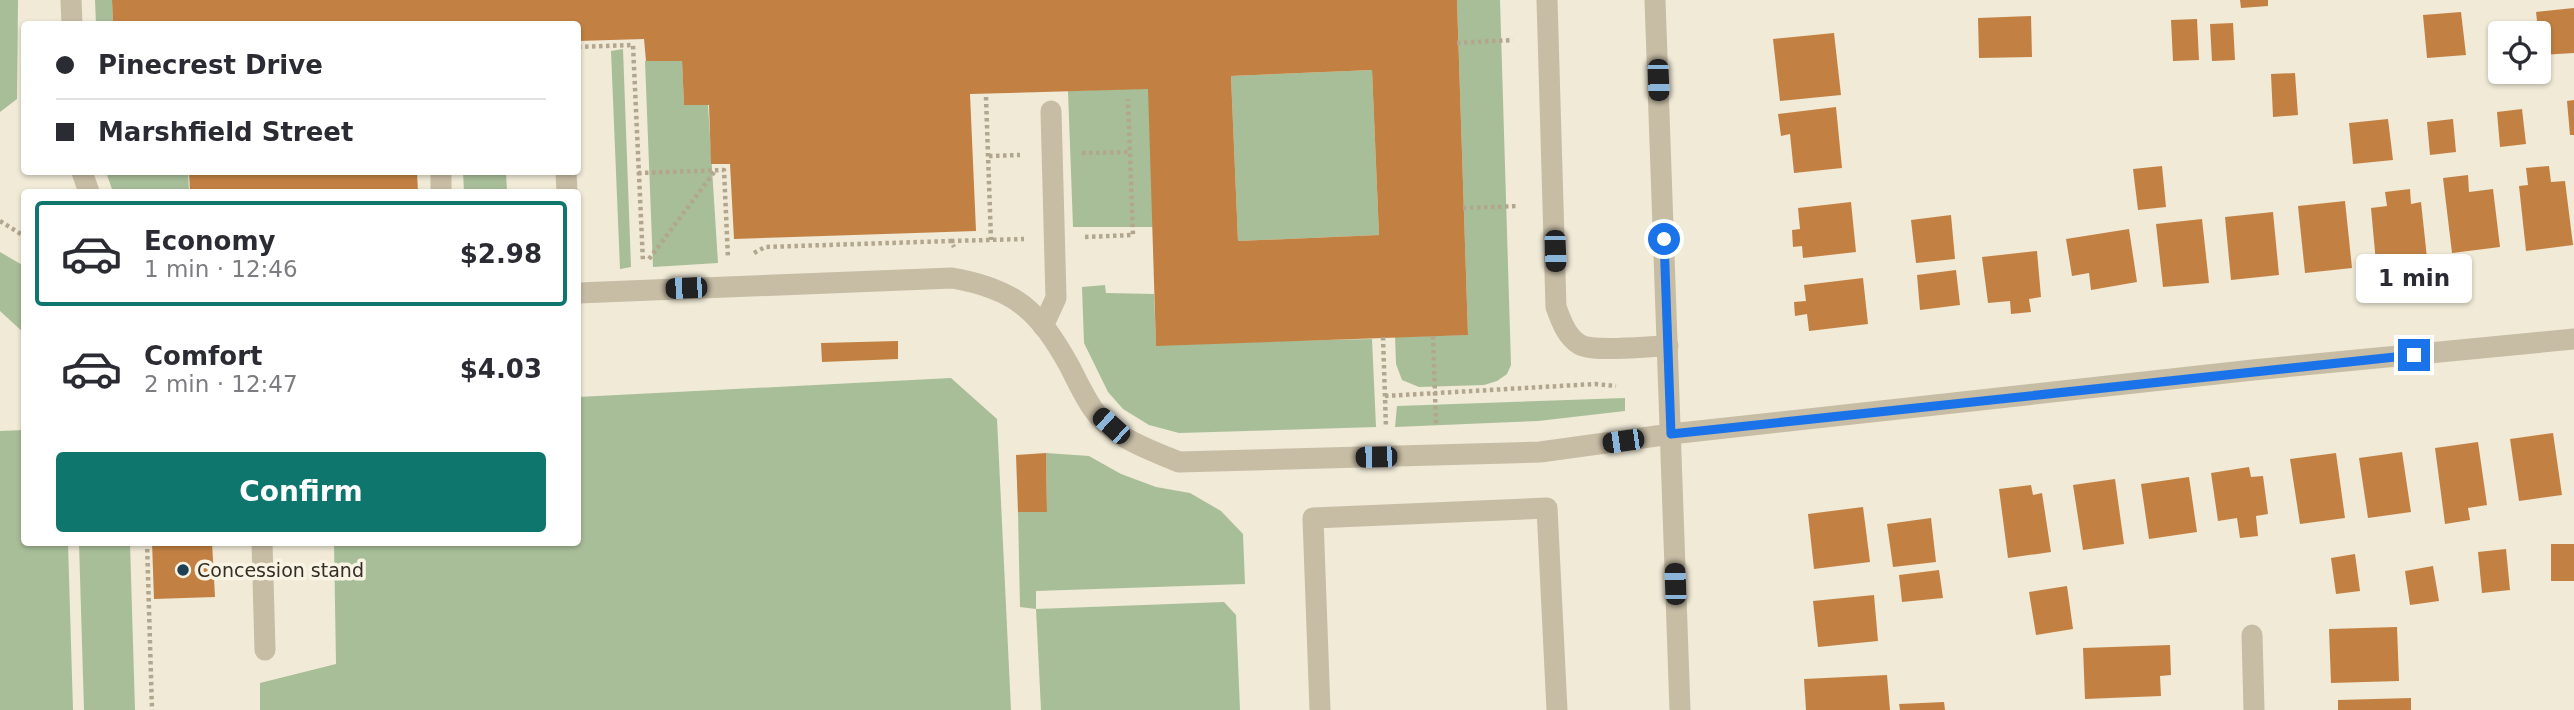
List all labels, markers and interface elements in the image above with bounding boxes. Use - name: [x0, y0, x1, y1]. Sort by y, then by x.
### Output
- map controls: [2488, 21, 2551, 84]
- button: locate: [2488, 21, 2551, 84]
- text: Pinecrest Drive: [98, 50, 323, 80]
- car: [1647, 59, 1670, 101]
- text: Marshfield Street: [98, 117, 353, 147]
- icon: car: [60, 222, 123, 285]
- route start: [1648, 223, 1680, 255]
- text: Economy: [144, 226, 275, 256]
- car: [1544, 230, 1567, 272]
- text: $2.98: [460, 239, 542, 269]
- callout: 1 min: [2356, 254, 2472, 302]
- text: 1 min · 12:46: [144, 256, 298, 282]
- text: 1 min: [2378, 265, 2450, 291]
- car: [665, 277, 708, 299]
- icon: car: [60, 337, 123, 400]
- route end: [2398, 339, 2430, 371]
- text: Comfort: [144, 341, 262, 371]
- text: $4.03: [460, 354, 542, 384]
- text: 2 min · 12:47: [144, 371, 298, 397]
- car: [1089, 404, 1134, 448]
- car: [1601, 428, 1646, 454]
- car: [1355, 446, 1398, 468]
- button: Confirm: [56, 452, 546, 532]
- place label: Concession stand: [197, 559, 364, 581]
- marker: Concession stand: [175, 562, 191, 578]
- car: [1664, 563, 1687, 605]

